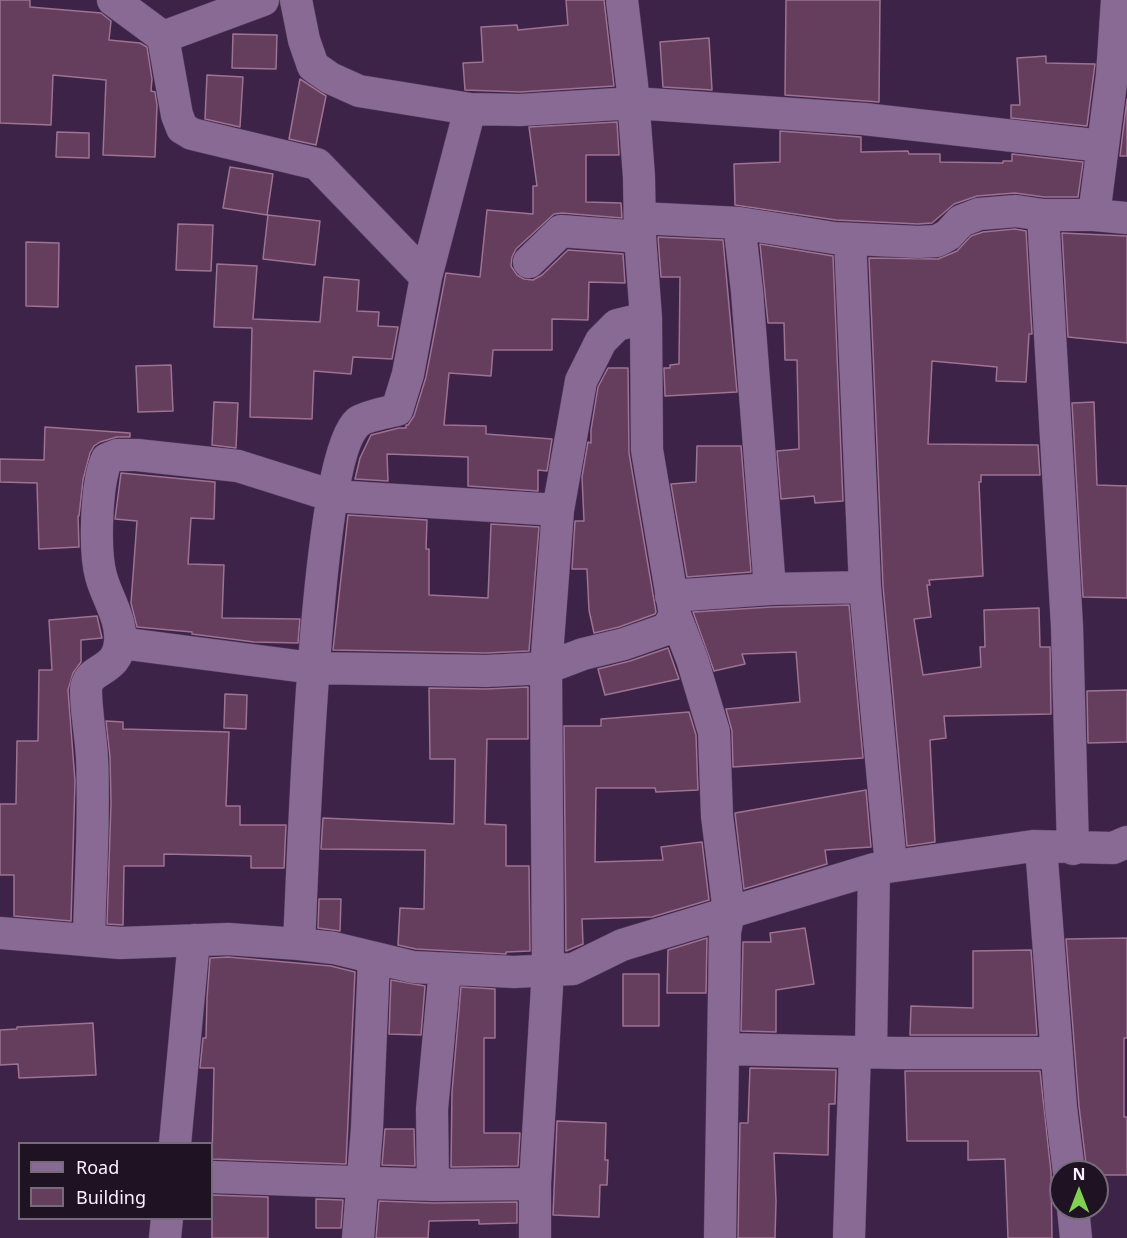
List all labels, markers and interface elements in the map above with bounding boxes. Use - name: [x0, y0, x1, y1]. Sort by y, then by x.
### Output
- legend: [18, 1142, 213, 1220]
- text: Road: [76, 1155, 119, 1179]
- north arrow: [1049, 1160, 1109, 1220]
- text: N: [1072, 1163, 1086, 1185]
- text: Building: [76, 1185, 146, 1209]

